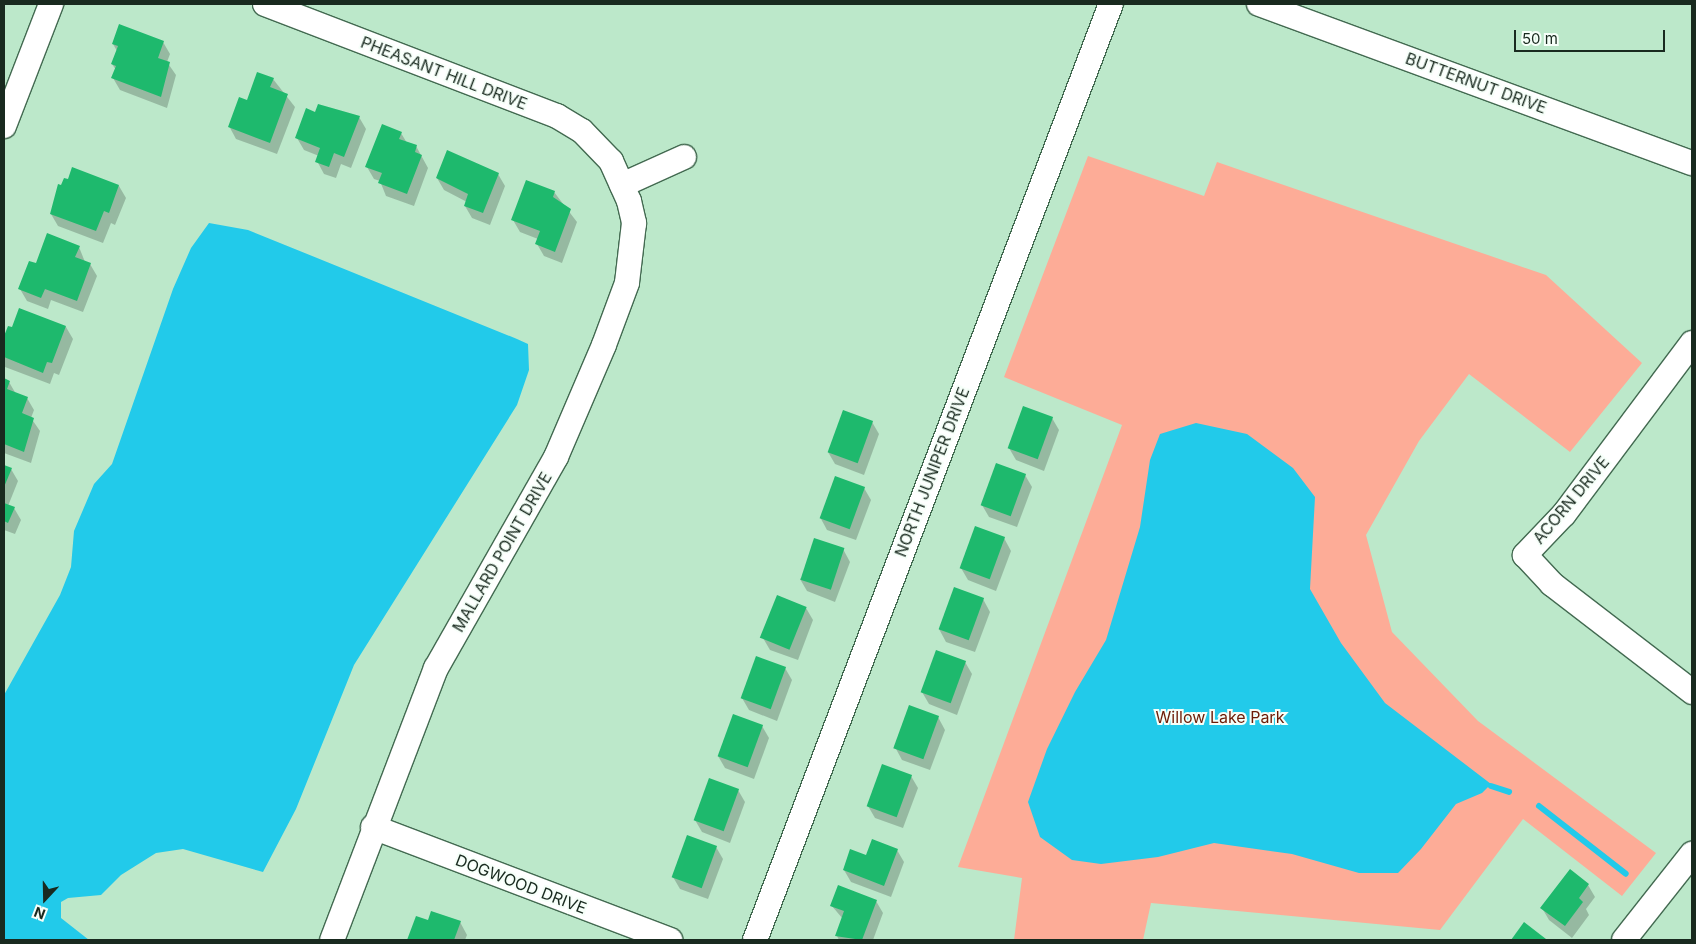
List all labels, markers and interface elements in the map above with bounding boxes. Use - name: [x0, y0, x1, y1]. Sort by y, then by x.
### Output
- scale bar: [1516, 20, 1667, 52]
- text: 50 m: [1522, 29, 1558, 48]
- street label: PHEASANT HILL DRIVE: [358, 32, 530, 114]
- street label: BUTTERNUT DRIVE: [1403, 49, 1549, 117]
- street label: NORTH JUNIPER DRIVE: [891, 384, 973, 560]
- street label: ACORN DRIVE: [1529, 452, 1613, 548]
- street label: MALLARD POINT DRIVE: [448, 469, 556, 635]
- park label: Willow Lake Park: [1156, 707, 1284, 727]
- street label: DOGWOOD DRIVE: [453, 850, 589, 918]
- north arrow: [20, 874, 70, 924]
- text: N: [31, 904, 47, 923]

